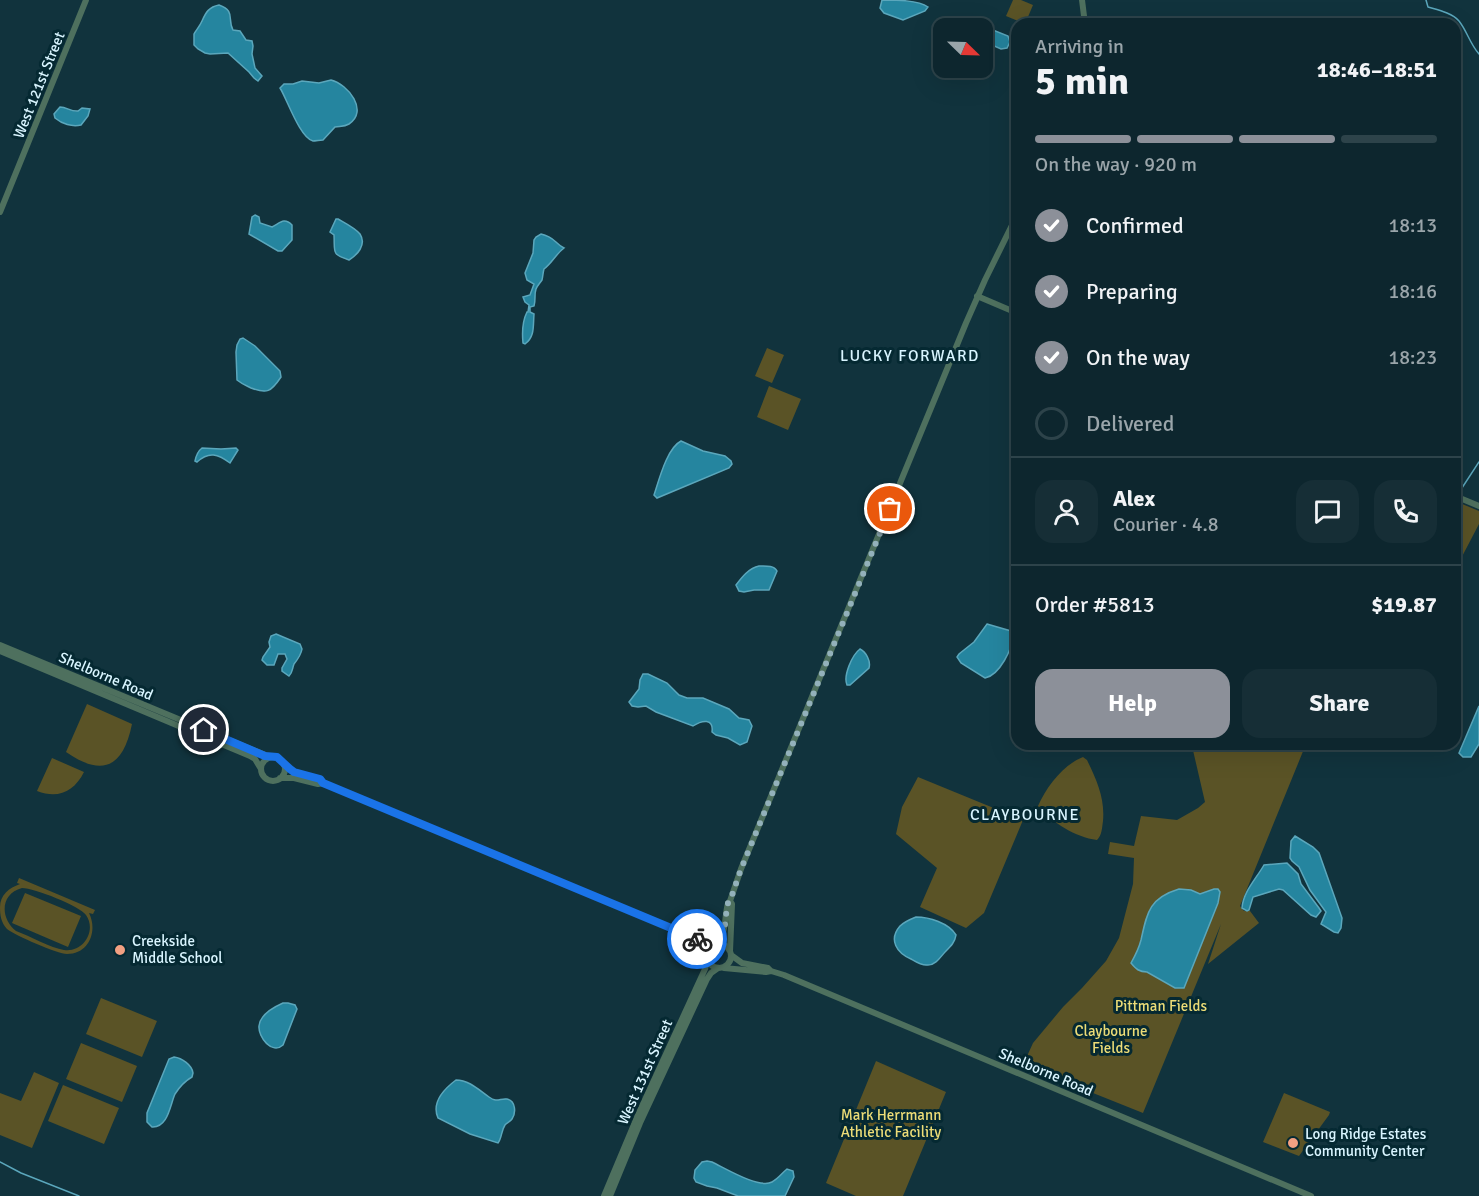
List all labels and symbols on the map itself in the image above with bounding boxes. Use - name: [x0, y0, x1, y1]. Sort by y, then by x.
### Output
- north arrow: [933, 18, 993, 78]
- street label: West 121st Street: [9, 29, 69, 141]
- district label: LUCKY FORWARD: [840, 346, 980, 366]
- pin: [864, 483, 915, 534]
- street label: Shelborne Road: [56, 648, 156, 704]
- pin: [178, 704, 229, 755]
- district label: CLAYBOURNE: [970, 805, 1080, 825]
- courier: [667, 909, 727, 969]
- place label: Creekside Middle School: [132, 932, 223, 967]
- marker: Creekside Middle School: [113, 943, 127, 957]
- park label: Pittman Fields: [1115, 997, 1208, 1015]
- street label: West 131st Street: [614, 1017, 676, 1127]
- park label: Claybourne Fields: [1074, 1022, 1148, 1057]
- street label: Shelborne Road: [996, 1044, 1096, 1100]
- park label: Mark Herrmann Athletic Facility: [841, 1106, 941, 1141]
- place label: Long Ridge Estates Community Center: [1305, 1125, 1427, 1160]
- marker: Long Ridge Estates Community Center: [1286, 1136, 1300, 1150]

